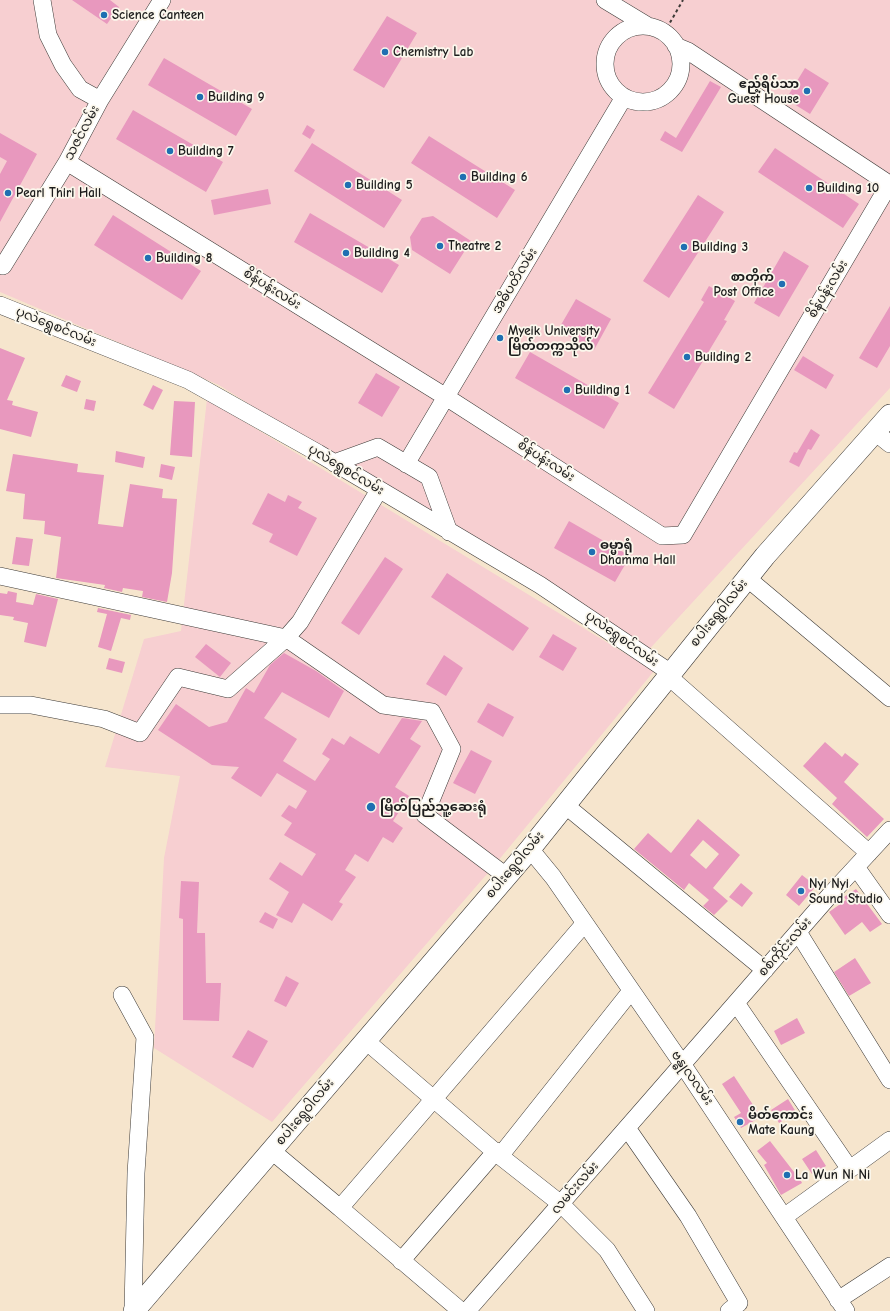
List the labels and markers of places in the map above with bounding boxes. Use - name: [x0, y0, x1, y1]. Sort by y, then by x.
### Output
- place label: Science Canteen: [112, 7, 204, 23]
- marker: Science Canteen: [99, 10, 109, 20]
- place label: Chemistry Lab: [393, 44, 473, 60]
- marker: Chemistry Lab: [380, 47, 390, 57]
- place label: ဧည့်ရိပ်သာ Guest House: [728, 76, 799, 107]
- marker: ဧည့်ရိပ်သာ Guest House: [802, 86, 812, 96]
- place label: Building 9: [208, 89, 264, 105]
- marker: Building 9: [195, 92, 205, 102]
- place label: Building 7: [178, 143, 234, 159]
- marker: Building 7: [165, 146, 175, 156]
- place label: Building 6: [471, 169, 527, 185]
- marker: Building 6: [458, 172, 468, 182]
- place label: Building 5: [356, 177, 413, 193]
- marker: Building 5: [343, 180, 353, 190]
- place label: Building 10: [817, 180, 879, 196]
- marker: Building 10: [804, 183, 814, 193]
- place label: Pearl Thiri Hall: [16, 185, 101, 201]
- marker: Pearl Thiri Hall: [3, 188, 13, 198]
- place label: Theatre 2: [448, 238, 501, 254]
- place label: Building 3: [692, 239, 748, 255]
- marker: Theatre 2: [435, 241, 445, 251]
- marker: Building 3: [679, 242, 689, 252]
- place label: Building 4: [354, 245, 410, 261]
- marker: Building 4: [341, 248, 351, 258]
- place label: Building 8: [156, 250, 212, 266]
- marker: Building 8: [143, 253, 153, 263]
- place label: စာတိုက် Post Office: [713, 269, 774, 300]
- marker: စာတိုက် Post Office: [777, 279, 787, 289]
- place label: Myeik University မြိတ်တက္ကသိုလ်: [508, 323, 599, 354]
- marker: Myeik University မြိတ်တက္ကသိုလ်: [495, 333, 505, 343]
- place label: Building 2: [695, 349, 751, 365]
- marker: Building 2: [682, 352, 692, 362]
- place label: Building 1: [575, 382, 630, 398]
- marker: Building 1: [562, 385, 572, 395]
- place label: ဓမ္မာရုံ Dhamma Hall: [600, 537, 676, 568]
- marker: ဓမ္မာရုံ Dhamma Hall: [587, 547, 597, 557]
- place label: မြိတ်ပြည်သူ့ဆေးရုံ: [380, 799, 486, 815]
- marker: မြိတ်ပြည်သူ့ဆေးရုံ: [365, 801, 377, 813]
- place label: Nyi Nyi Sound Studio: [809, 876, 883, 907]
- marker: Nyi Nyi Sound Studio: [796, 886, 806, 896]
- place label: မိတ်ကောင်း Mate Kaung: [748, 1107, 815, 1138]
- marker: မိတ်ကောင်း Mate Kaung: [735, 1117, 745, 1127]
- place label: La Wun Ni Ni: [795, 1167, 870, 1183]
- marker: La Wun Ni Ni: [782, 1170, 792, 1180]

